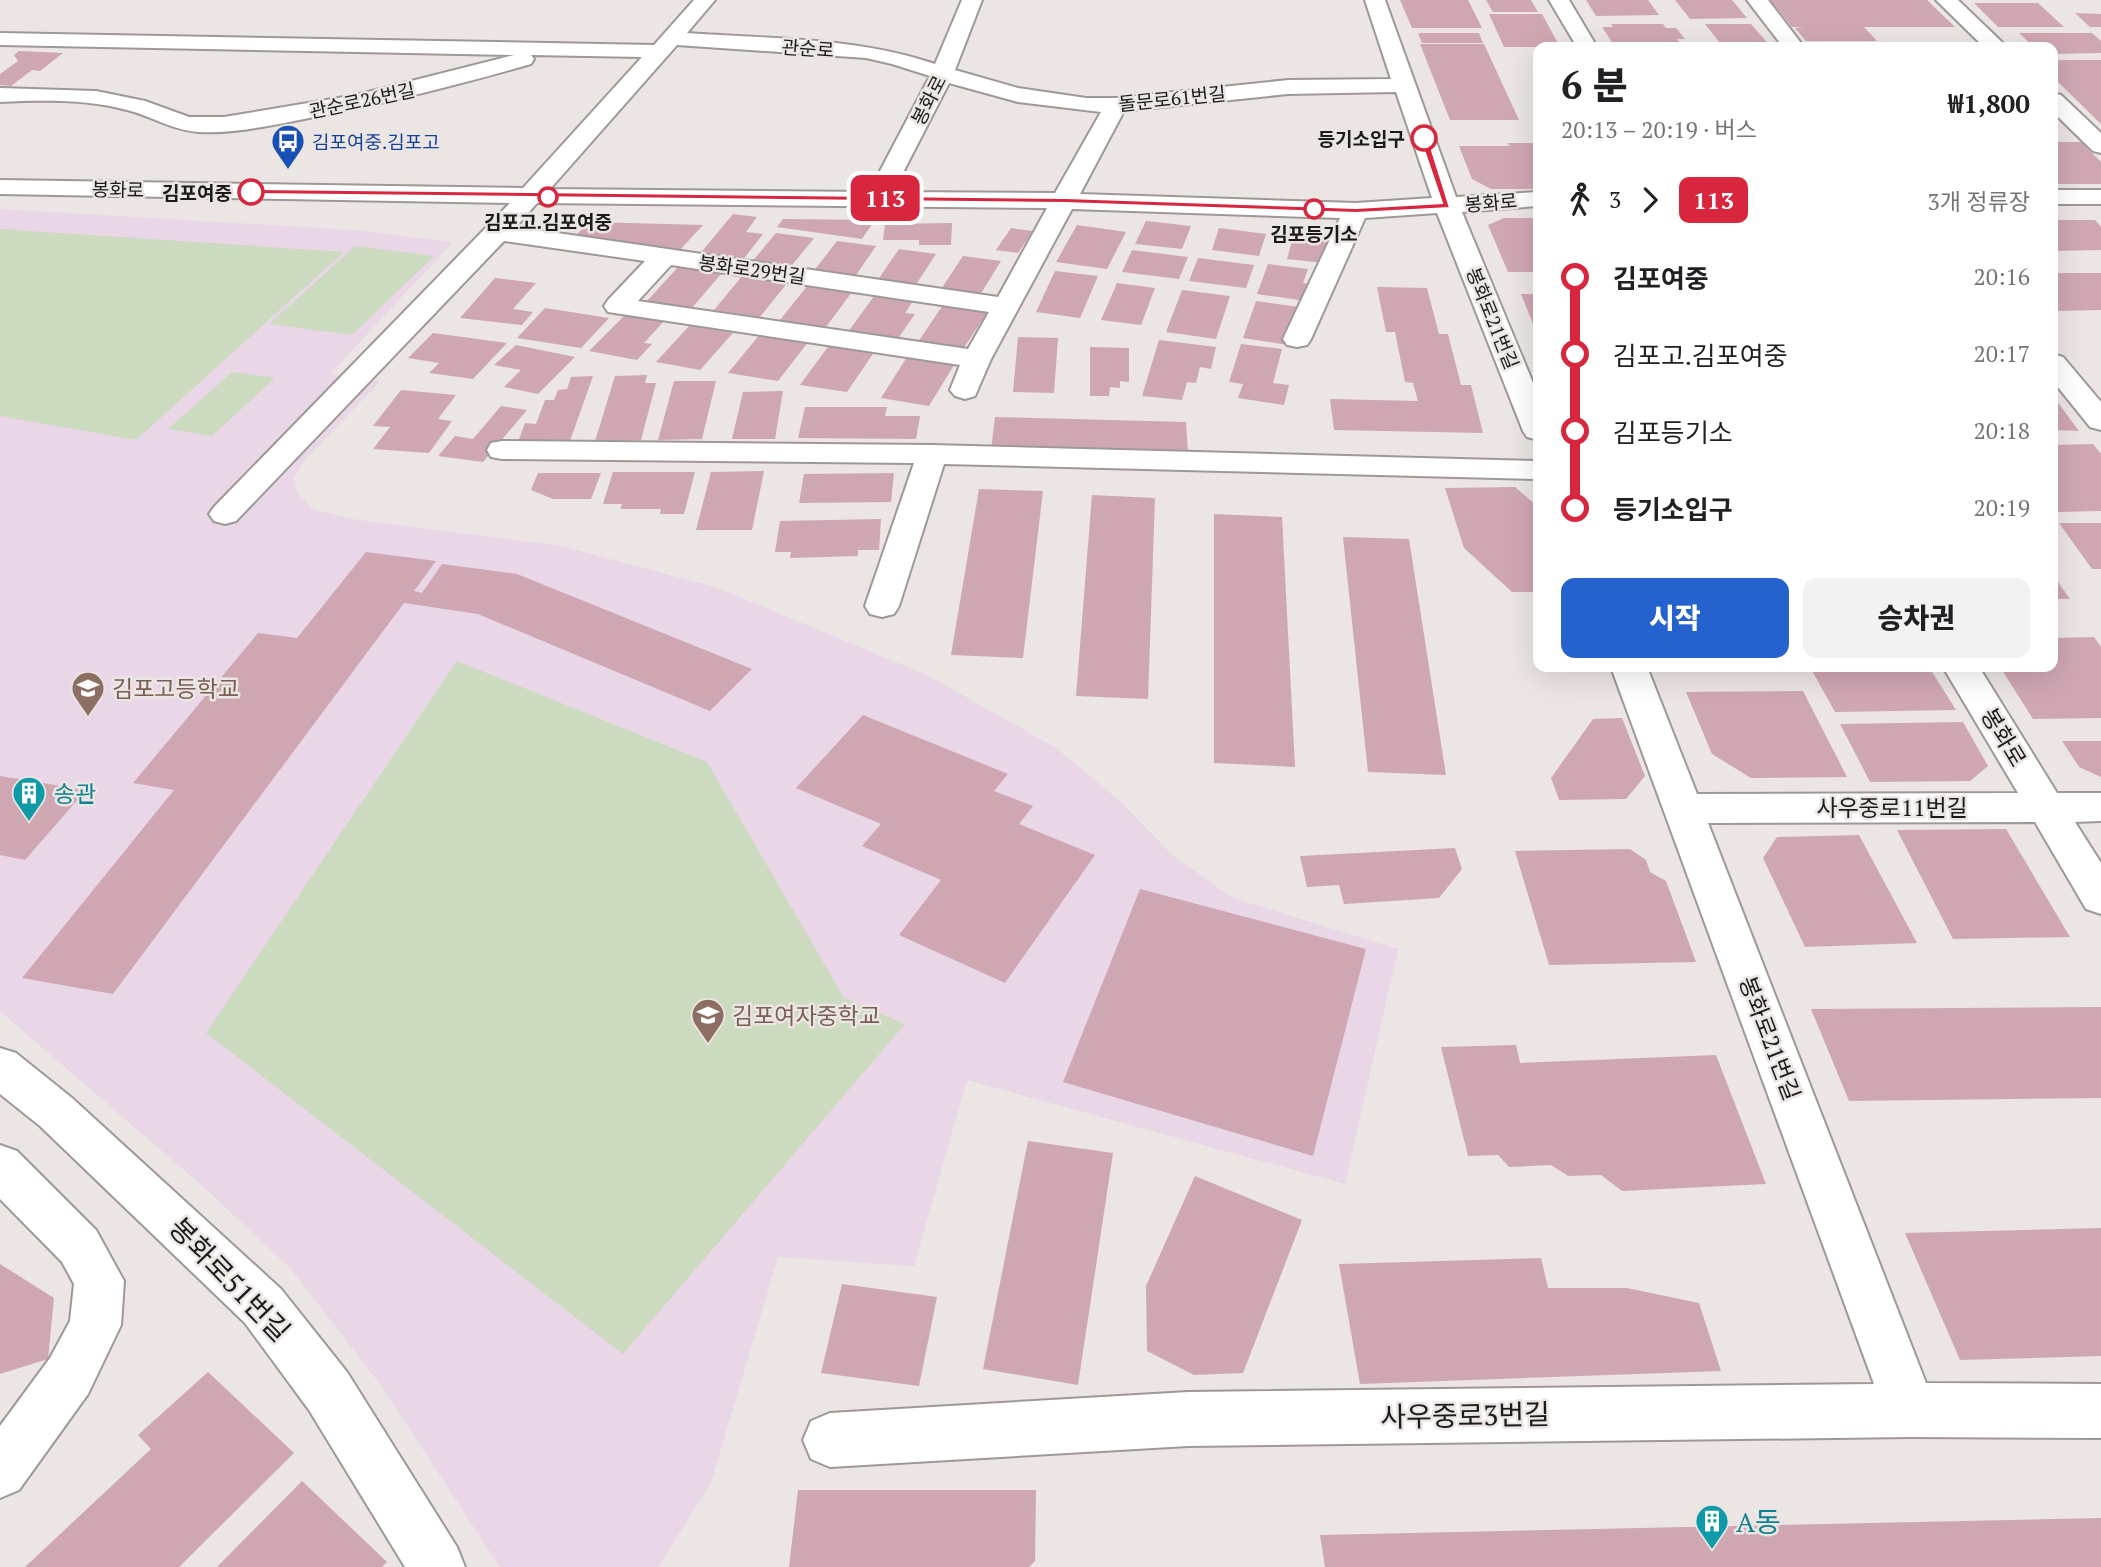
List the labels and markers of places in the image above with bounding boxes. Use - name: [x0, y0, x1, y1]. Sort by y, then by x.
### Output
- bus stop icon: 김포여중.김포고: [269, 122, 307, 171]
- marker: 등기소입구: [1411, 125, 1437, 151]
- place label: 등기소입구: [1318, 126, 1405, 151]
- place label: 김포여중.김포고: [312, 129, 440, 154]
- marker: 김포여중: [238, 179, 264, 205]
- place label: 김포여중: [162, 180, 232, 205]
- marker: 김포고.김포여중: [538, 187, 558, 207]
- marker: 김포등기소: [1304, 199, 1324, 219]
- place label: 김포고.김포여중: [484, 209, 612, 234]
- place label: 김포등기소: [1270, 221, 1358, 246]
- school or university icon: 김포고등학교: [69, 669, 107, 718]
- place label: 김포고등학교: [112, 673, 239, 704]
- building icon: 송관: [10, 774, 48, 823]
- place label: 송관: [54, 778, 96, 809]
- school or university icon: 김포여자중학교: [689, 996, 727, 1045]
- place label: 김포여자중학교: [732, 1000, 880, 1031]
- building icon: A동: [1693, 1502, 1731, 1551]
- place label: A동: [1736, 1503, 1781, 1540]

